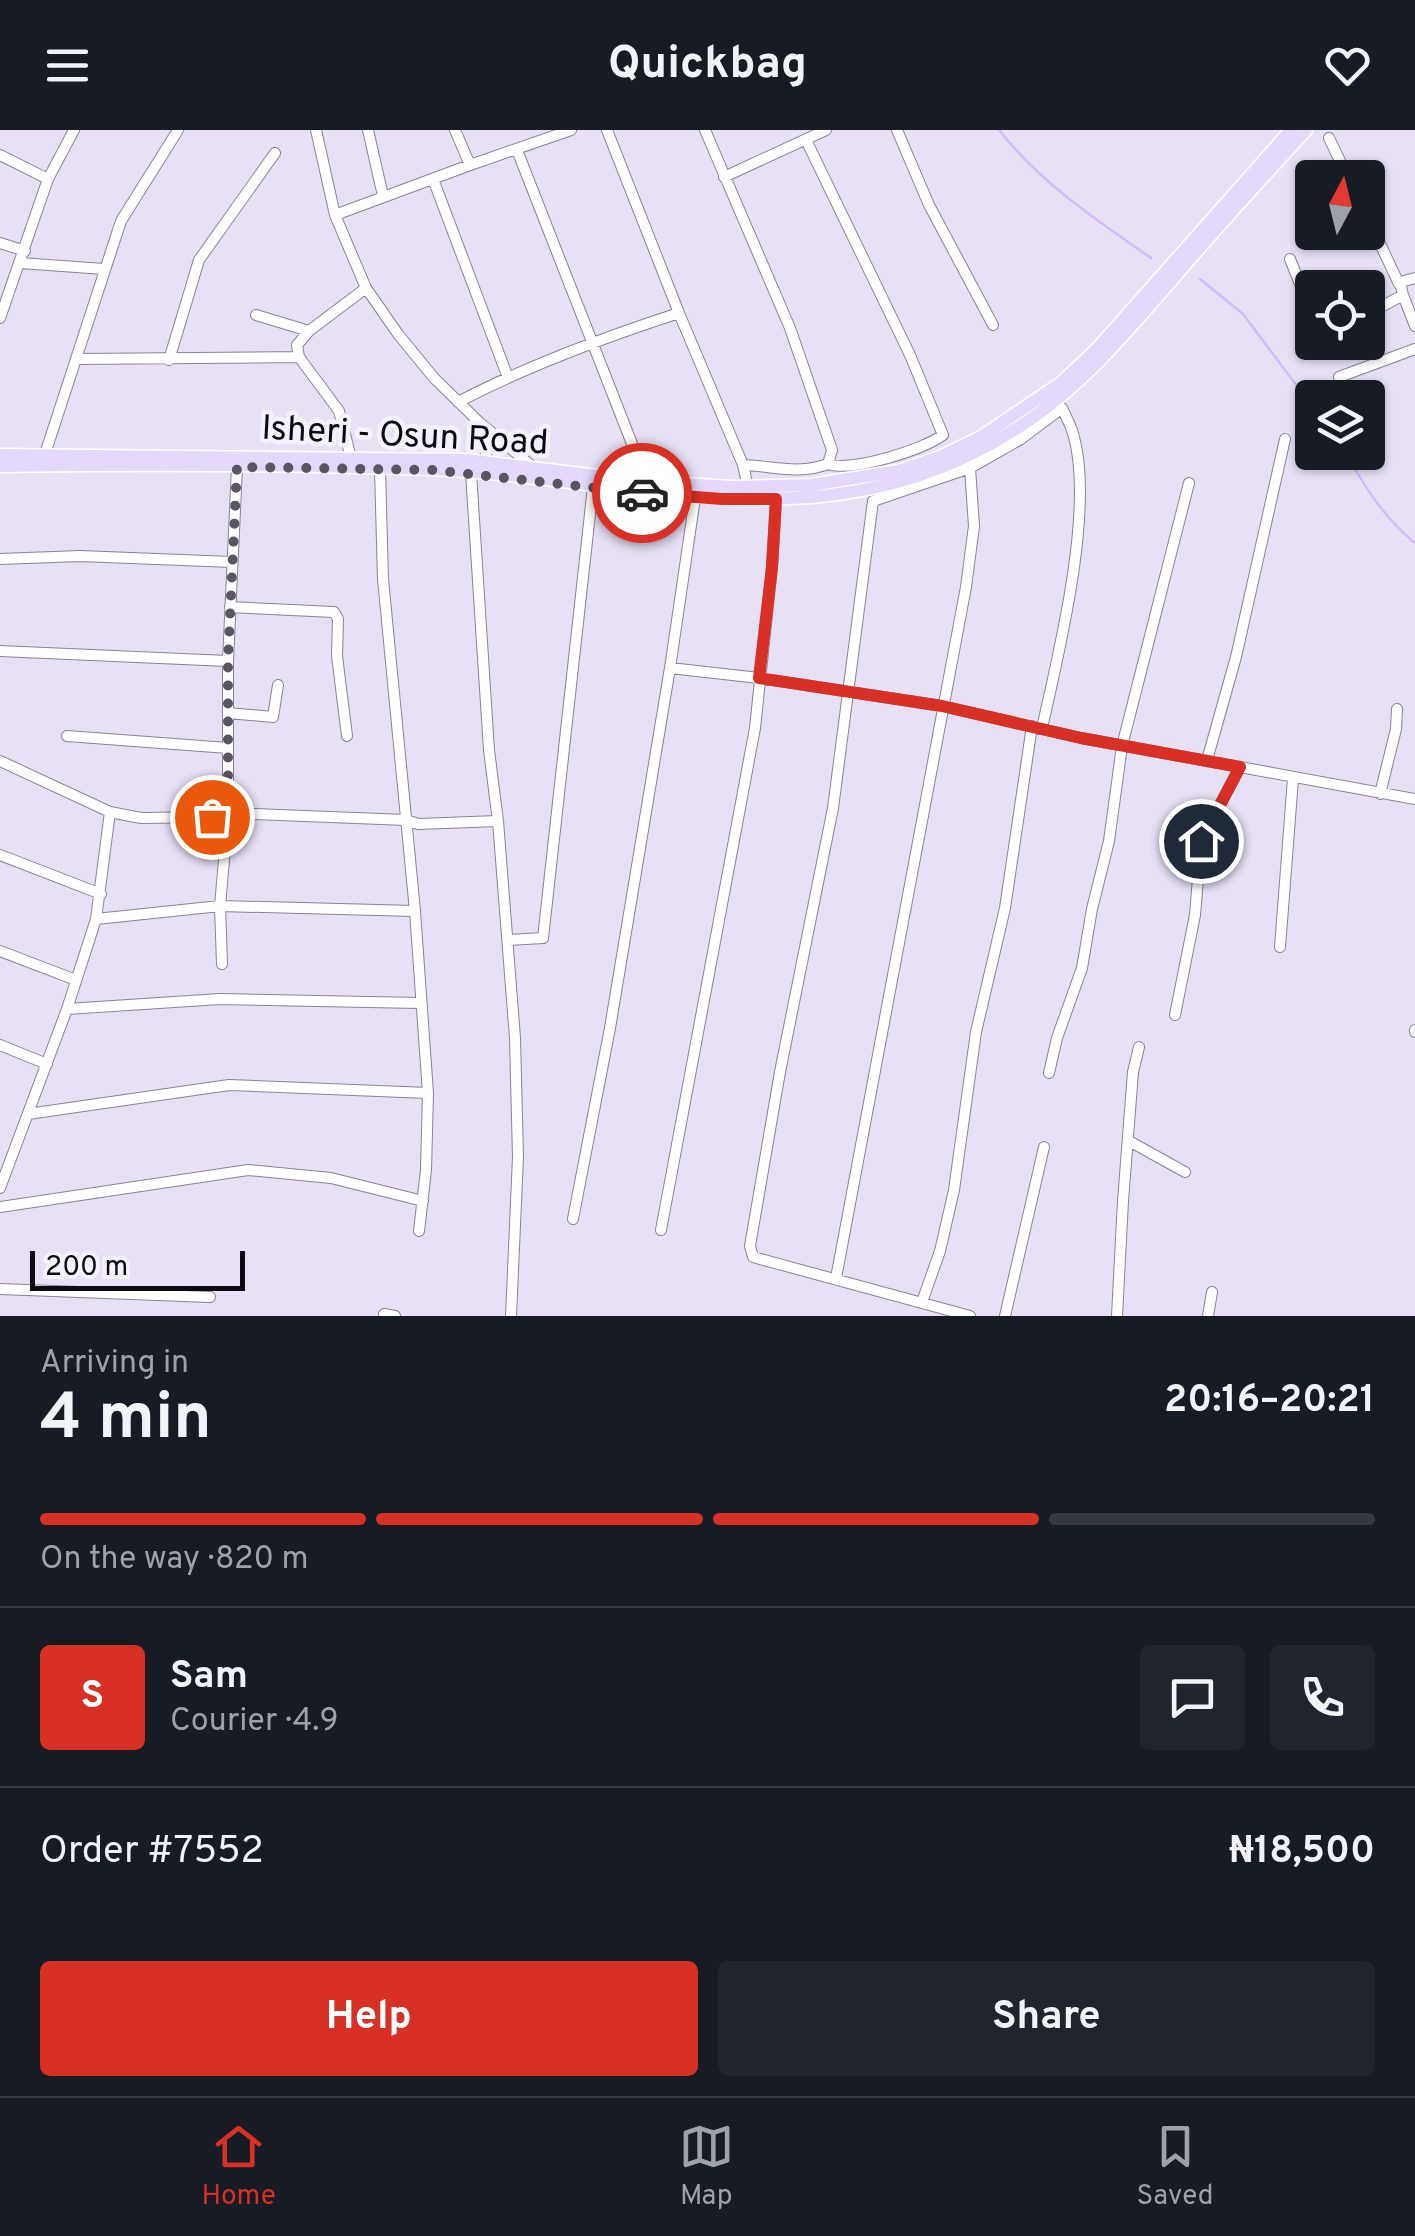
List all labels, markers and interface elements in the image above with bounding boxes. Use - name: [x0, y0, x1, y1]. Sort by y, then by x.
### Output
- text: Quickbag: [608, 37, 807, 94]
- icon: menu: [40, 38, 95, 93]
- icon: heart: [1320, 38, 1375, 93]
- north arrow: [1295, 160, 1385, 250]
- map controls: [1295, 160, 1385, 470]
- button: locate: [1295, 270, 1385, 360]
- button: layers: [1295, 380, 1385, 470]
- street label: Isheri - Osun Road: [260, 408, 549, 466]
- courier: [592, 443, 692, 543]
- icon: car: [615, 466, 670, 521]
- pin: [170, 775, 255, 860]
- icon: bag: [185, 790, 240, 845]
- pin: [1159, 799, 1244, 884]
- icon: home: [1174, 814, 1229, 869]
- scale bar: [30, 1246, 245, 1290]
- text: 200 m: [45, 1250, 128, 1286]
- text: Arriving in: [40, 1344, 189, 1384]
- text: 20:16–20:21: [1164, 1377, 1375, 1426]
- text: 4 min: [40, 1380, 212, 1462]
- text: On the way · 820 m: [40, 1540, 309, 1580]
- button: chat: [1140, 1645, 1245, 1750]
- button: phone: [1270, 1645, 1375, 1750]
- text: Sam: [170, 1653, 248, 1702]
- text: S: [81, 1673, 104, 1722]
- text: Courier · 4.9: [170, 1702, 339, 1742]
- text: Order #7552: [40, 1828, 264, 1877]
- text: ₦18,500: [1229, 1828, 1375, 1877]
- button: Help: [40, 1961, 698, 2076]
- button: Share: [718, 1961, 1375, 2076]
- tab: Home: [201, 2119, 276, 2215]
- tab: Map: [679, 2119, 734, 2215]
- tab: Saved: [1137, 2119, 1214, 2215]

